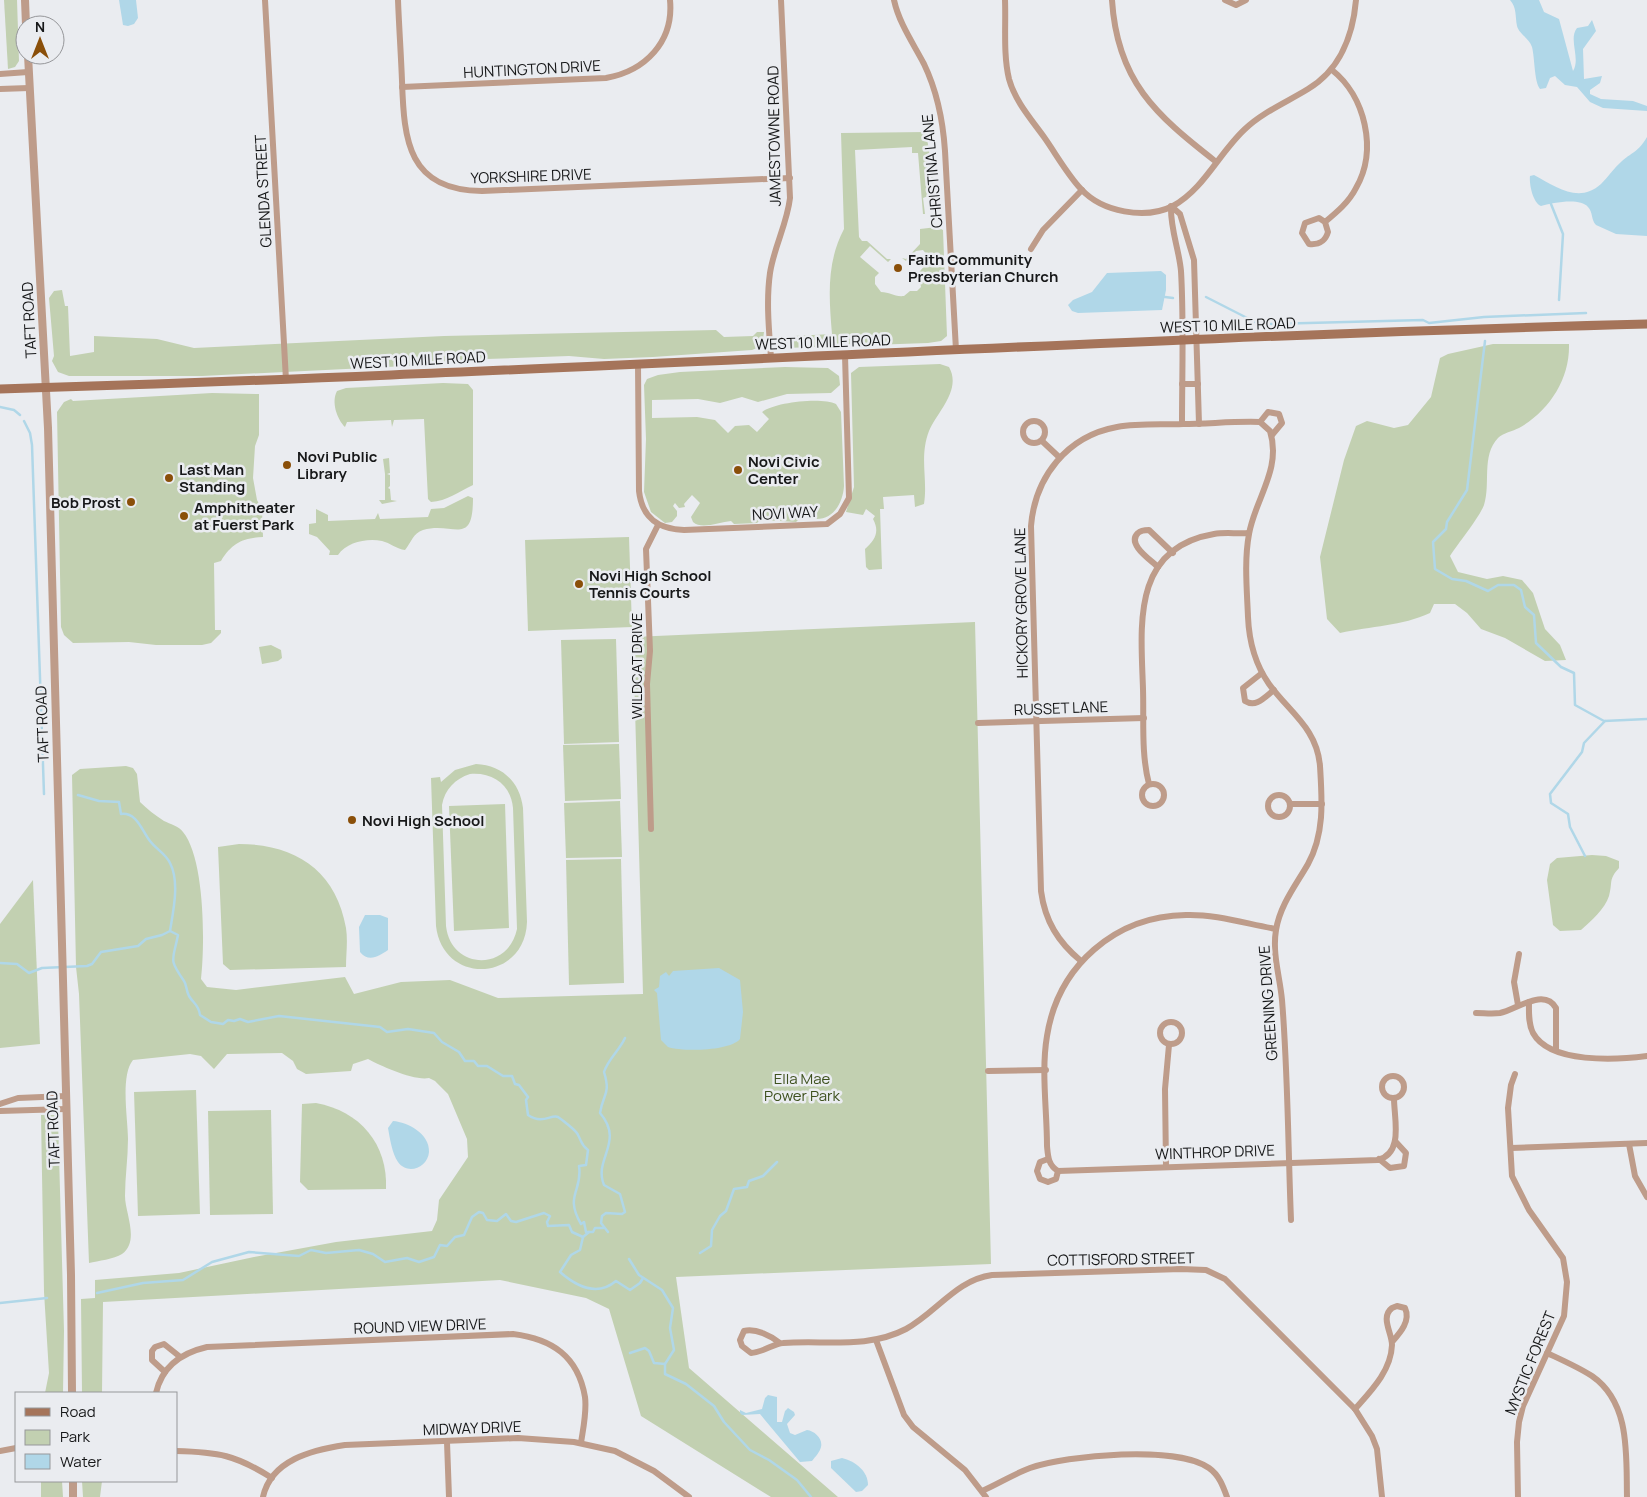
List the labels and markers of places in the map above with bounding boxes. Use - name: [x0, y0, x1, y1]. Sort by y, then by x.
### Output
- place label: Faith Community Presbyterian Church: [908, 249, 1058, 287]
- marker: Faith Community Presbyterian Church: [892, 262, 904, 274]
- place label: Novi Public Library: [297, 446, 378, 484]
- place label: Novi Civic Center: [748, 451, 820, 489]
- place label: Last Man Standing: [179, 459, 245, 497]
- marker: Novi Public Library: [281, 459, 293, 471]
- marker: Novi Civic Center: [732, 464, 744, 476]
- marker: Last Man Standing: [163, 472, 175, 484]
- place label: Bob Prost: [51, 492, 121, 513]
- marker: Bob Prost: [125, 496, 137, 508]
- place label: Amphitheater at Fuerst Park: [194, 497, 295, 535]
- marker: Amphitheater at Fuerst Park: [178, 510, 190, 522]
- place label: Novi High School Tennis Courts: [589, 565, 712, 603]
- marker: Novi High School Tennis Courts: [573, 578, 585, 590]
- place label: Novi High School: [362, 810, 485, 831]
- marker: Novi High School: [346, 814, 358, 826]

